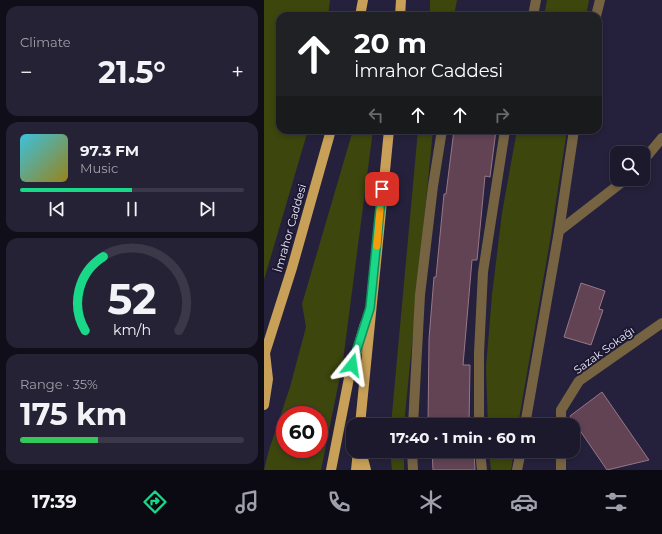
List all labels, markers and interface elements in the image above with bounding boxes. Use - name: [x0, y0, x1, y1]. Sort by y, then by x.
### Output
- text: 20 m: [354, 26, 427, 60]
- icon: ahead: [288, 28, 340, 80]
- text: Climate: [20, 34, 71, 50]
- text: 21.5°: [98, 54, 166, 91]
- text: −: [20, 59, 33, 86]
- text: +: [231, 59, 244, 86]
- text: İmrahor Caddesi: [354, 60, 503, 82]
- icon: left: [365, 104, 387, 126]
- icon: ahead: [407, 104, 429, 126]
- icon: ahead: [449, 104, 471, 126]
- icon: right: [491, 104, 513, 126]
- text: 97.3 FM: [80, 141, 139, 160]
- map controls: [610, 146, 650, 186]
- button: search: [610, 146, 650, 186]
- text: Music: [80, 160, 118, 176]
- pin: [365, 172, 399, 206]
- icon: arrive: [371, 178, 393, 200]
- street label: İmrahor Caddesi: [271, 182, 309, 274]
- icon: previous: [46, 198, 68, 220]
- icon: pause: [121, 198, 143, 220]
- icon: next: [196, 198, 218, 220]
- text: 52: [107, 274, 157, 324]
- text: km/h: [113, 321, 151, 339]
- street label: Sazak Sokağı: [571, 323, 637, 377]
- position arrow: [331, 344, 373, 386]
- text: Range · 35%: [20, 376, 98, 392]
- text: 175 km: [20, 396, 127, 433]
- speed limit sign: 60: [276, 406, 328, 458]
- text: 17:40 · 1 min · 60 m: [390, 428, 536, 447]
- icon: directions: [141, 488, 169, 516]
- icon: music: [233, 488, 261, 516]
- icon: phone: [325, 488, 353, 516]
- icon: climate: [417, 488, 445, 516]
- icon: car: [510, 488, 538, 516]
- icon: filters: [602, 488, 630, 516]
- text: 17:39: [32, 491, 77, 513]

